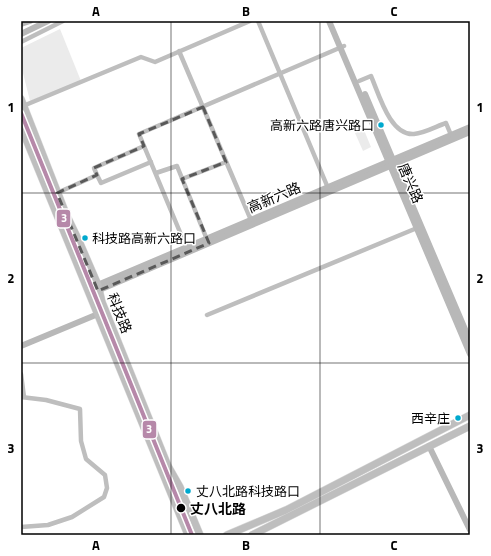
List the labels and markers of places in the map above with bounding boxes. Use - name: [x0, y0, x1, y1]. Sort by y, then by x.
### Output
- place label: 高新六路唐兴路口: [270, 115, 374, 135]
- marker: 高新六路唐兴路口: [376, 120, 386, 130]
- place label: 科技路高新六路口: [92, 228, 196, 248]
- marker: 科技路高新六路口: [80, 233, 90, 243]
- place label: 西辛庄: [411, 408, 450, 428]
- marker: 西辛庄: [453, 413, 463, 423]
- place label: 丈八北路科技路口: [196, 481, 300, 501]
- marker: 丈八北路科技路口: [183, 486, 193, 496]
- place label: 丈八北路: [190, 498, 246, 519]
- marker: 丈八北路: [175, 502, 187, 514]

